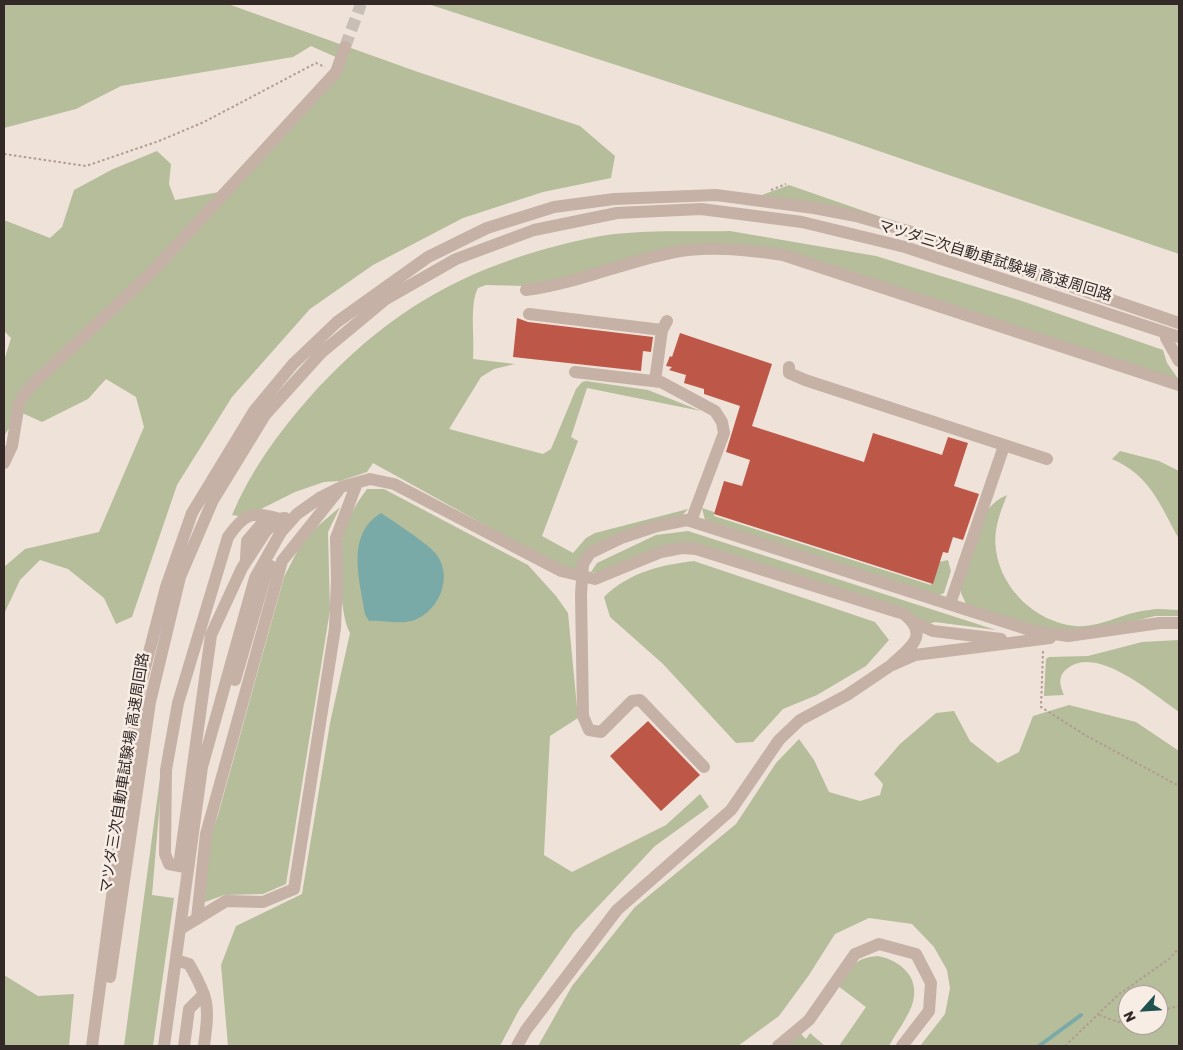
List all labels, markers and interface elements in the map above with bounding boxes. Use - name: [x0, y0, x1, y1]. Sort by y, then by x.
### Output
- street label: マツダ三次自動車試験場 高速周回路: [876, 217, 1114, 305]
- street label: マツダ三次自動車試験場 高速周回路: [97, 651, 153, 895]
- north arrow: [1118, 985, 1168, 1035]
- text: N: [1120, 1008, 1140, 1025]

